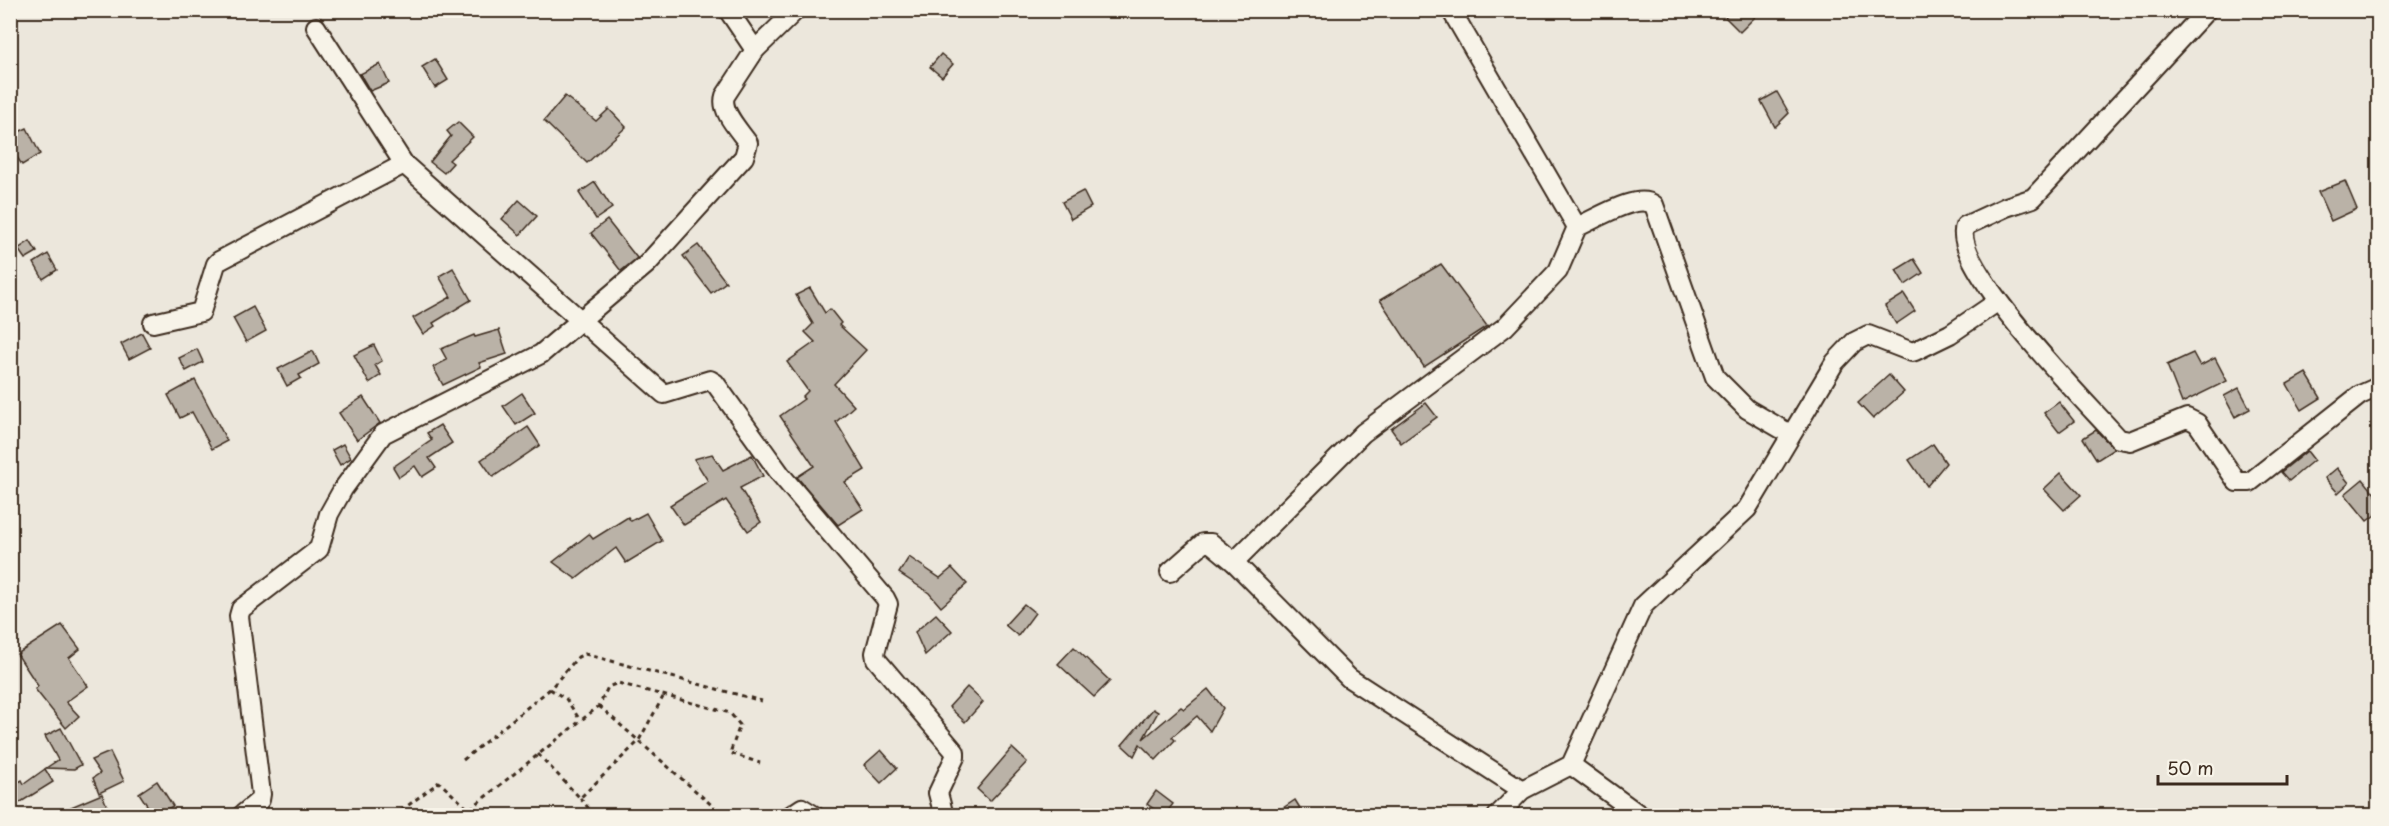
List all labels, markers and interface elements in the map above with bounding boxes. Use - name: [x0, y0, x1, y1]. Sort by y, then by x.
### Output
- scale bar: [2158, 748, 2287, 786]
- text: 50 m: [2167, 754, 2214, 781]

